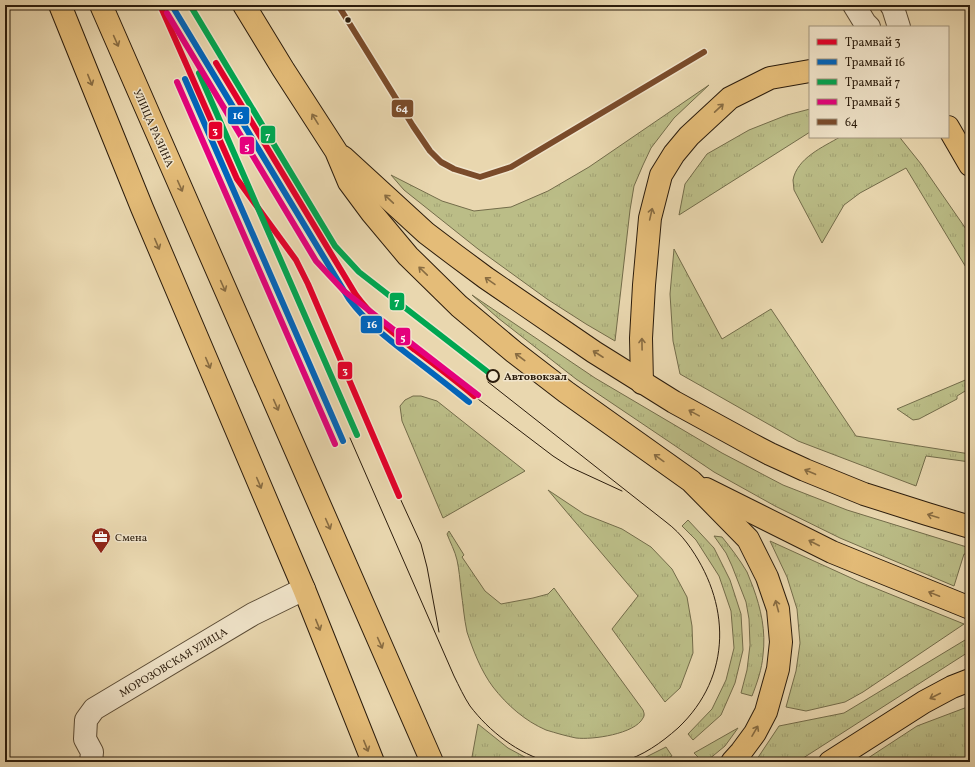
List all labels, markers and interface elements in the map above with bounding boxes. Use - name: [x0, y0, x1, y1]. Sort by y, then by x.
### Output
- unlabelled marker: [343, 15, 353, 25]
- legend: [809, 26, 949, 138]
- one-way arrow: [113, 34, 121, 46]
- text: Трамвай 3: [845, 35, 901, 51]
- text: Трамвай 16: [845, 55, 905, 71]
- one-way arrow: [87, 74, 95, 86]
- text: Трамвай 7: [845, 75, 900, 91]
- street label: УЛИЦА РАЗИНА: [129, 87, 177, 170]
- text: Трамвай 5: [845, 95, 900, 111]
- line badge: 64: [391, 99, 414, 118]
- text: 64: [396, 102, 409, 117]
- one-way arrow: [714, 103, 724, 113]
- line badge: 16: [227, 106, 250, 125]
- text: 16: [233, 109, 243, 124]
- one-way arrow: [310, 113, 318, 125]
- text: 64: [845, 115, 858, 131]
- line badge: 3: [208, 121, 223, 140]
- text: 3: [212, 124, 218, 139]
- line badge: 7: [260, 125, 276, 144]
- text: 7: [265, 129, 271, 144]
- line badge: 5: [239, 136, 255, 155]
- text: 5: [244, 140, 250, 155]
- one-way arrow: [176, 179, 184, 191]
- one-way arrow: [385, 195, 395, 204]
- one-way arrow: [647, 208, 655, 221]
- one-way arrow: [154, 237, 161, 249]
- one-way arrow: [418, 266, 428, 276]
- one-way arrow: [485, 277, 496, 285]
- one-way arrow: [220, 280, 228, 292]
- line badge: 7: [389, 292, 405, 311]
- text: 7: [394, 295, 400, 310]
- line badge: 16: [360, 315, 383, 334]
- text: 16: [367, 318, 377, 333]
- line badge: 5: [395, 327, 411, 346]
- text: 5: [400, 331, 406, 346]
- one-way arrow: [638, 338, 645, 351]
- one-way arrow: [593, 350, 604, 358]
- one-way arrow: [515, 352, 526, 361]
- one-way arrow: [205, 357, 212, 369]
- line badge: 3: [337, 361, 353, 380]
- text: 3: [342, 364, 348, 379]
- marker: Автовокзал: [486, 369, 500, 383]
- place label: Автовокзал: [504, 370, 568, 385]
- one-way arrow: [272, 399, 280, 411]
- one-way arrow: [689, 409, 701, 417]
- one-way arrow: [654, 454, 665, 462]
- one-way arrow: [805, 468, 817, 476]
- one-way arrow: [255, 477, 263, 489]
- one-way arrow: [926, 512, 939, 519]
- one-way arrow: [325, 518, 332, 530]
- office icon: Смена: [90, 526, 112, 554]
- place label: Смена: [115, 531, 148, 546]
- one-way arrow: [809, 539, 821, 546]
- one-way arrow: [928, 589, 940, 597]
- one-way arrow: [772, 600, 780, 613]
- one-way arrow: [315, 618, 323, 630]
- street label: МОРОЗОВСКАЯ УЛИЦА: [117, 625, 231, 702]
- one-way arrow: [377, 637, 384, 649]
- one-way arrow: [929, 693, 941, 700]
- one-way arrow: [752, 725, 760, 737]
- one-way arrow: [363, 739, 371, 751]

